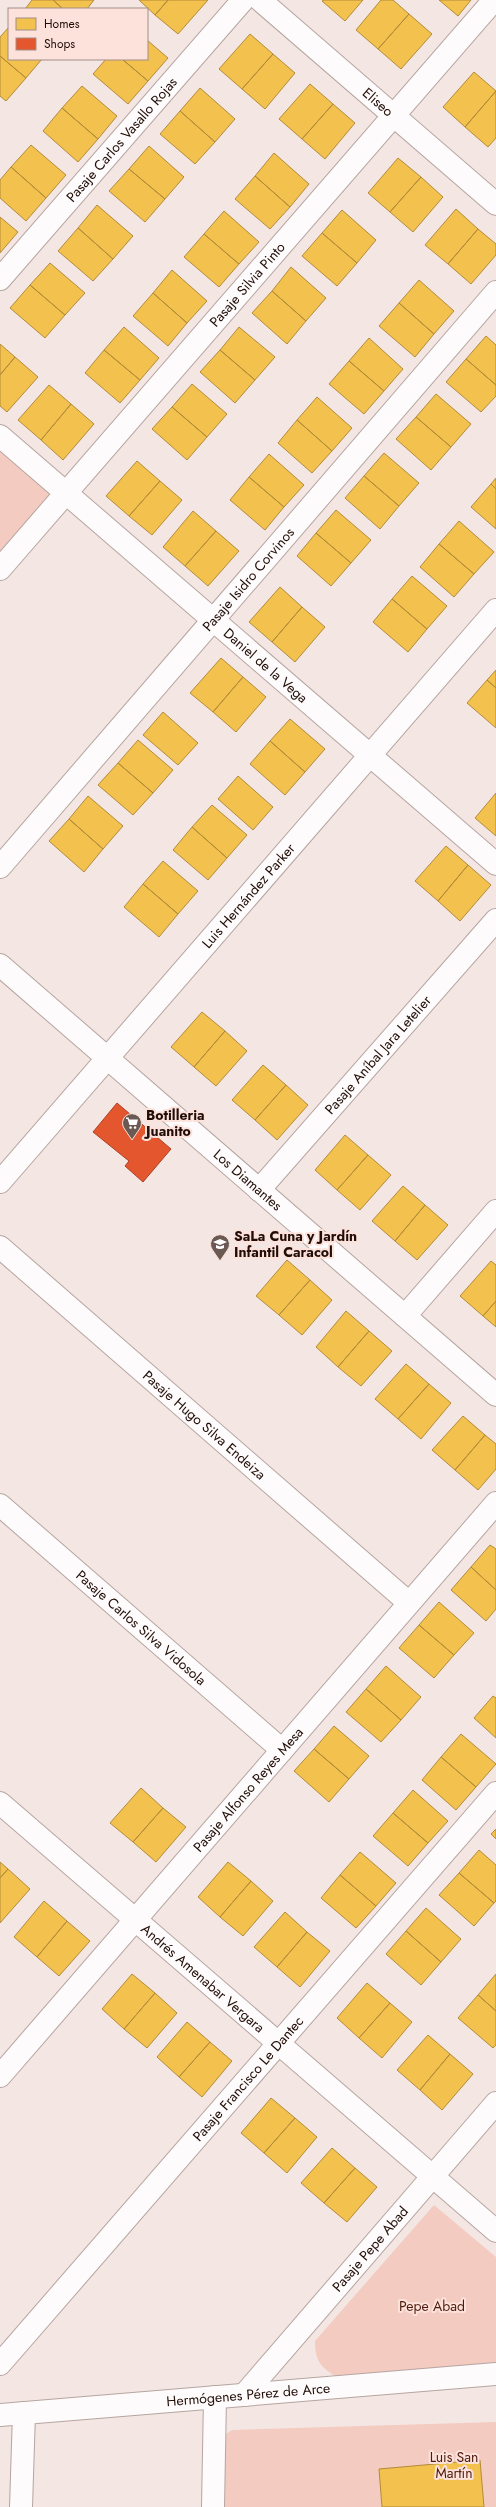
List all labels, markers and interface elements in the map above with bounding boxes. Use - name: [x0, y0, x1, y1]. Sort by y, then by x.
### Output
- legend: [8, 8, 148, 60]
- text: Homes: [44, 15, 80, 33]
- text: Shops: [44, 35, 75, 53]
- street label: Pasaje Carlos Vasallo Rojas: [61, 72, 182, 206]
- street label: Eliseo: [358, 83, 398, 121]
- street label: Pasaje Silvia Pinto: [205, 237, 290, 331]
- street label: Pasaje Isidro Corvinos: [198, 523, 299, 636]
- street label: Daniel de la Vega: [219, 623, 312, 707]
- street label: Luis Hernández Parker: [197, 839, 300, 952]
- street label: Pasaje Aníbal Jara Letelier: [320, 991, 436, 1119]
- place label: Botilleria Juanito: [143, 1105, 205, 1141]
- supermarket icon: Botilleria Juanito: [121, 1112, 143, 1140]
- street label: Los Diamantes: [209, 1144, 287, 1215]
- place label: SaLa Cuna y Jardín Infantil Caracol: [234, 1226, 357, 1262]
- school or university icon: SaLa Cuna y Jardín Infantil Caracol: [209, 1233, 231, 1261]
- street label: Pasaje Hugo Silva Endeiza: [139, 1366, 270, 1484]
- street label: Pasaje Carlos Silva Vidosola: [72, 1565, 211, 1690]
- street label: Pasaje Alfonso Reyes Mesa: [188, 1723, 308, 1856]
- street label: Andrés Amenabar Vergara: [137, 1919, 269, 2037]
- street label: Pasaje Francisco Le Dantec: [188, 2012, 308, 2146]
- street label: Pasaje Pepe Abad: [328, 2202, 413, 2296]
- park label: Pepe Abad: [399, 2296, 465, 2316]
- street label: Hermógenes Pérez de Arce: [166, 2378, 331, 2411]
- park label: Luis San Martín: [430, 2447, 478, 2483]

